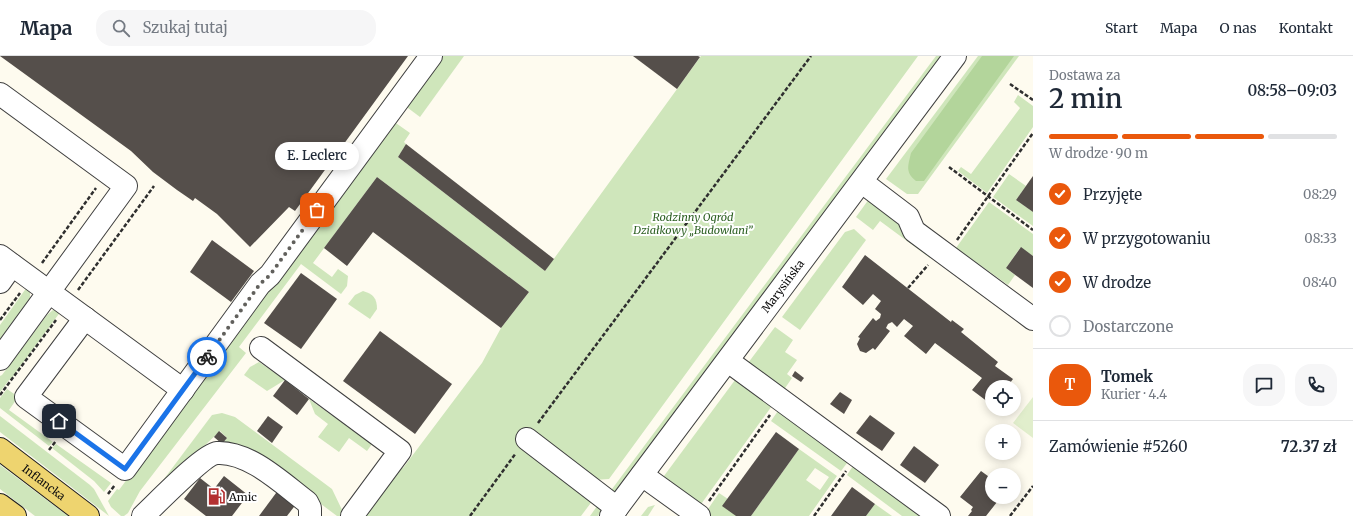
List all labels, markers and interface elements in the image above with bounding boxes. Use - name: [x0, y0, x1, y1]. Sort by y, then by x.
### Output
- search box: [96, 10, 376, 46]
- text: Mapa: [20, 16, 72, 40]
- icon: search: [110, 17, 132, 39]
- text: Szukaj tutaj: [142, 18, 228, 37]
- text: Start: [1105, 19, 1138, 37]
- text: Mapa: [1160, 19, 1197, 37]
- text: O nas: [1219, 19, 1257, 37]
- text: Kontakt: [1279, 19, 1333, 37]
- text: Dostawa za: [1049, 67, 1120, 84]
- text: 08:58–09:03: [1247, 81, 1337, 100]
- text: 2 min: [1049, 82, 1122, 115]
- callout: E. Leclerc: [275, 142, 359, 170]
- text: W drodze · 90 m: [1049, 145, 1148, 162]
- text: E. Leclerc: [287, 147, 347, 164]
- icon: check: [1049, 183, 1071, 205]
- text: Przyjęte: [1083, 185, 1142, 204]
- text: 08:29: [1303, 186, 1337, 203]
- pin: [300, 193, 334, 227]
- icon: bag: [306, 199, 328, 221]
- park label: Rodzinny Ogród Działkowy „Budowlani”: [632, 210, 754, 237]
- icon: check: [1049, 227, 1071, 249]
- text: W przygotowaniu: [1083, 229, 1211, 248]
- text: 08:33: [1304, 230, 1337, 247]
- street label: Marysińska: [759, 257, 807, 315]
- icon: check: [1049, 271, 1071, 293]
- text: W drodze: [1083, 273, 1151, 292]
- text: 08:40: [1303, 274, 1337, 291]
- text: Dostarczone: [1083, 317, 1173, 336]
- courier: [187, 337, 227, 377]
- icon: bike: [196, 346, 218, 368]
- button: chat: [1243, 364, 1285, 406]
- button: phone: [1295, 364, 1337, 406]
- text: Tomek: [1101, 367, 1153, 386]
- text: T: [1065, 375, 1075, 394]
- map controls: [985, 380, 1021, 504]
- button: locate: [985, 380, 1021, 416]
- text: Kurier · 4.4: [1101, 386, 1167, 403]
- pin: [42, 404, 76, 438]
- icon: home: [48, 410, 70, 432]
- button: +: [985, 424, 1021, 460]
- text: Zamówienie #5260: [1049, 437, 1188, 456]
- text: 72.37 zł: [1281, 437, 1337, 456]
- street label: Inflancka: [19, 461, 68, 503]
- button: −: [985, 468, 1021, 504]
- fuel station icon: Amic: [206, 487, 226, 507]
- place label: Amic: [228, 490, 257, 504]

